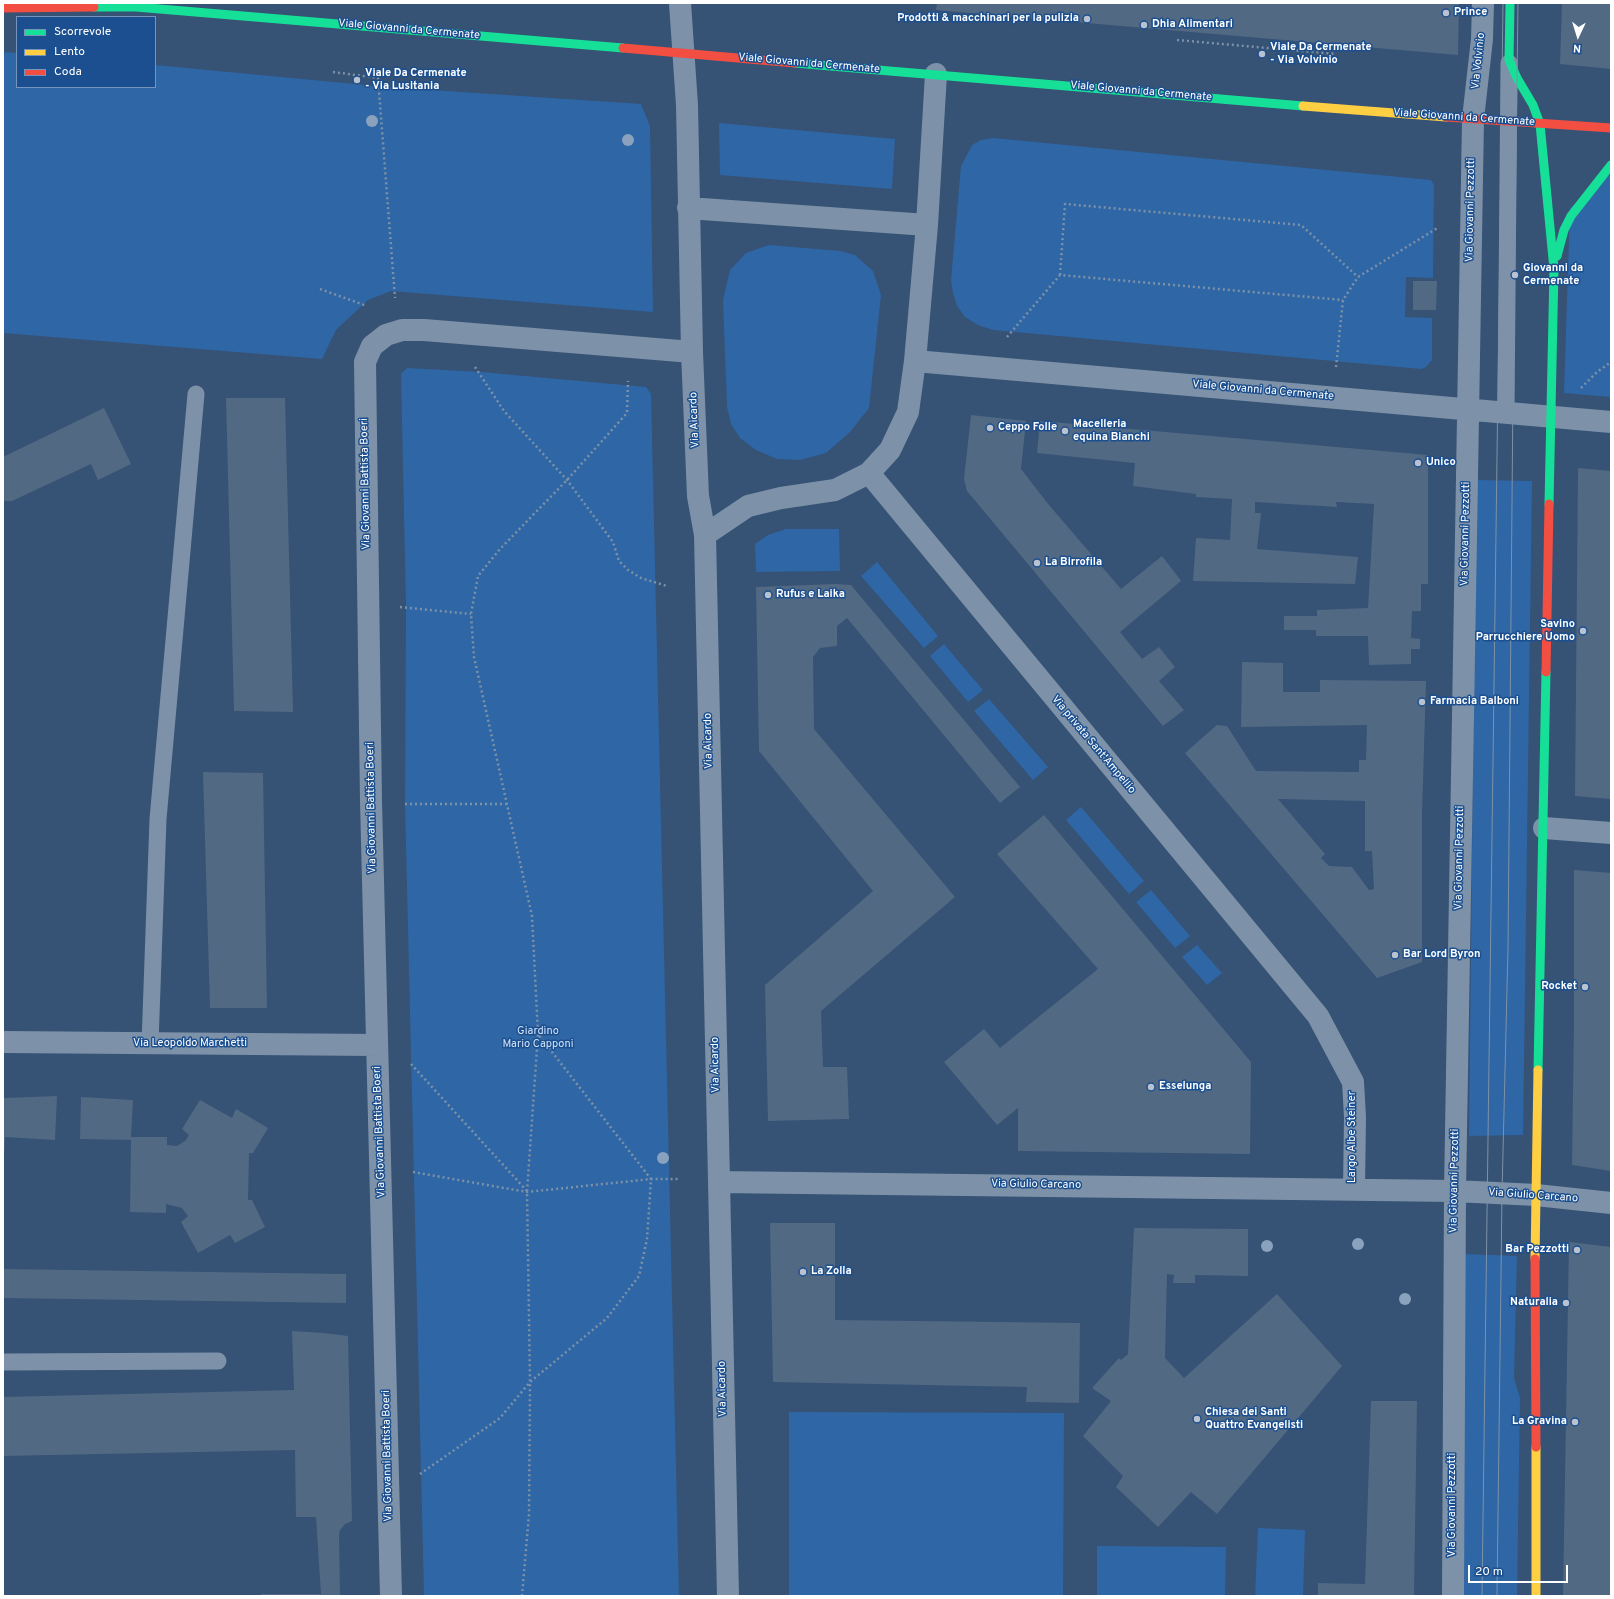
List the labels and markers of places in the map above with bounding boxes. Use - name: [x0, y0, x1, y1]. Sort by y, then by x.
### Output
- place label: Prince: [1454, 6, 1487, 20]
- marker: Prince: [1441, 8, 1451, 18]
- place label: Prodotti & macchinari per la pulizia: [897, 12, 1079, 26]
- marker: Prodotti & macchinari per la pulizia: [1082, 14, 1092, 24]
- place label: Dhia Alimentari: [1152, 18, 1233, 32]
- marker: Dhia Alimentari: [1139, 20, 1149, 30]
- place label: Viale Da Cermenate - Via Volvinio: [1270, 41, 1372, 67]
- marker: Viale Da Cermenate - Via Volvinio: [1257, 49, 1267, 59]
- place label: Viale Da Cermenate - Via Lusitania: [365, 67, 467, 93]
- marker: Viale Da Cermenate - Via Lusitania: [352, 75, 362, 85]
- place label: Giovanni da Cermenate: [1523, 262, 1583, 288]
- marker: Giovanni da Cermenate: [1510, 270, 1520, 280]
- place label: Macelleria equina Bianchi: [1073, 418, 1150, 444]
- place label: Ceppo Folle: [998, 421, 1057, 435]
- marker: Ceppo Folle: [985, 423, 995, 433]
- marker: Macelleria equina Bianchi: [1060, 426, 1070, 436]
- place label: Unico: [1426, 456, 1456, 470]
- marker: Unico: [1413, 458, 1423, 468]
- place label: La Birrofila: [1045, 556, 1102, 570]
- marker: La Birrofila: [1032, 558, 1042, 568]
- place label: Rufus e Laika: [776, 588, 845, 602]
- marker: Rufus e Laika: [763, 590, 773, 600]
- place label: Savino Parrucchiere Uomo: [1476, 618, 1575, 644]
- marker: Savino Parrucchiere Uomo: [1578, 626, 1588, 636]
- place label: Farmacia Balboni: [1430, 695, 1519, 709]
- marker: Farmacia Balboni: [1417, 697, 1427, 707]
- place label: Bar Lord Byron: [1403, 948, 1480, 962]
- marker: Bar Lord Byron: [1390, 950, 1400, 960]
- place label: Rocket: [1541, 980, 1577, 994]
- marker: Rocket: [1580, 982, 1590, 992]
- place label: Esselunga: [1159, 1080, 1211, 1094]
- marker: Esselunga: [1146, 1082, 1156, 1092]
- place label: Bar Pezzotti: [1505, 1243, 1569, 1257]
- marker: Bar Pezzotti: [1572, 1245, 1582, 1255]
- place label: La Zolla: [811, 1265, 852, 1279]
- marker: La Zolla: [798, 1267, 808, 1277]
- place label: Naturalia: [1510, 1296, 1558, 1310]
- marker: Naturalia: [1561, 1298, 1571, 1308]
- place label: Chiesa dei Santi Quattro Evangelisti: [1205, 1406, 1303, 1432]
- marker: Chiesa dei Santi Quattro Evangelisti: [1192, 1414, 1202, 1424]
- place label: La Gravina: [1512, 1415, 1567, 1429]
- marker: La Gravina: [1570, 1417, 1580, 1427]

